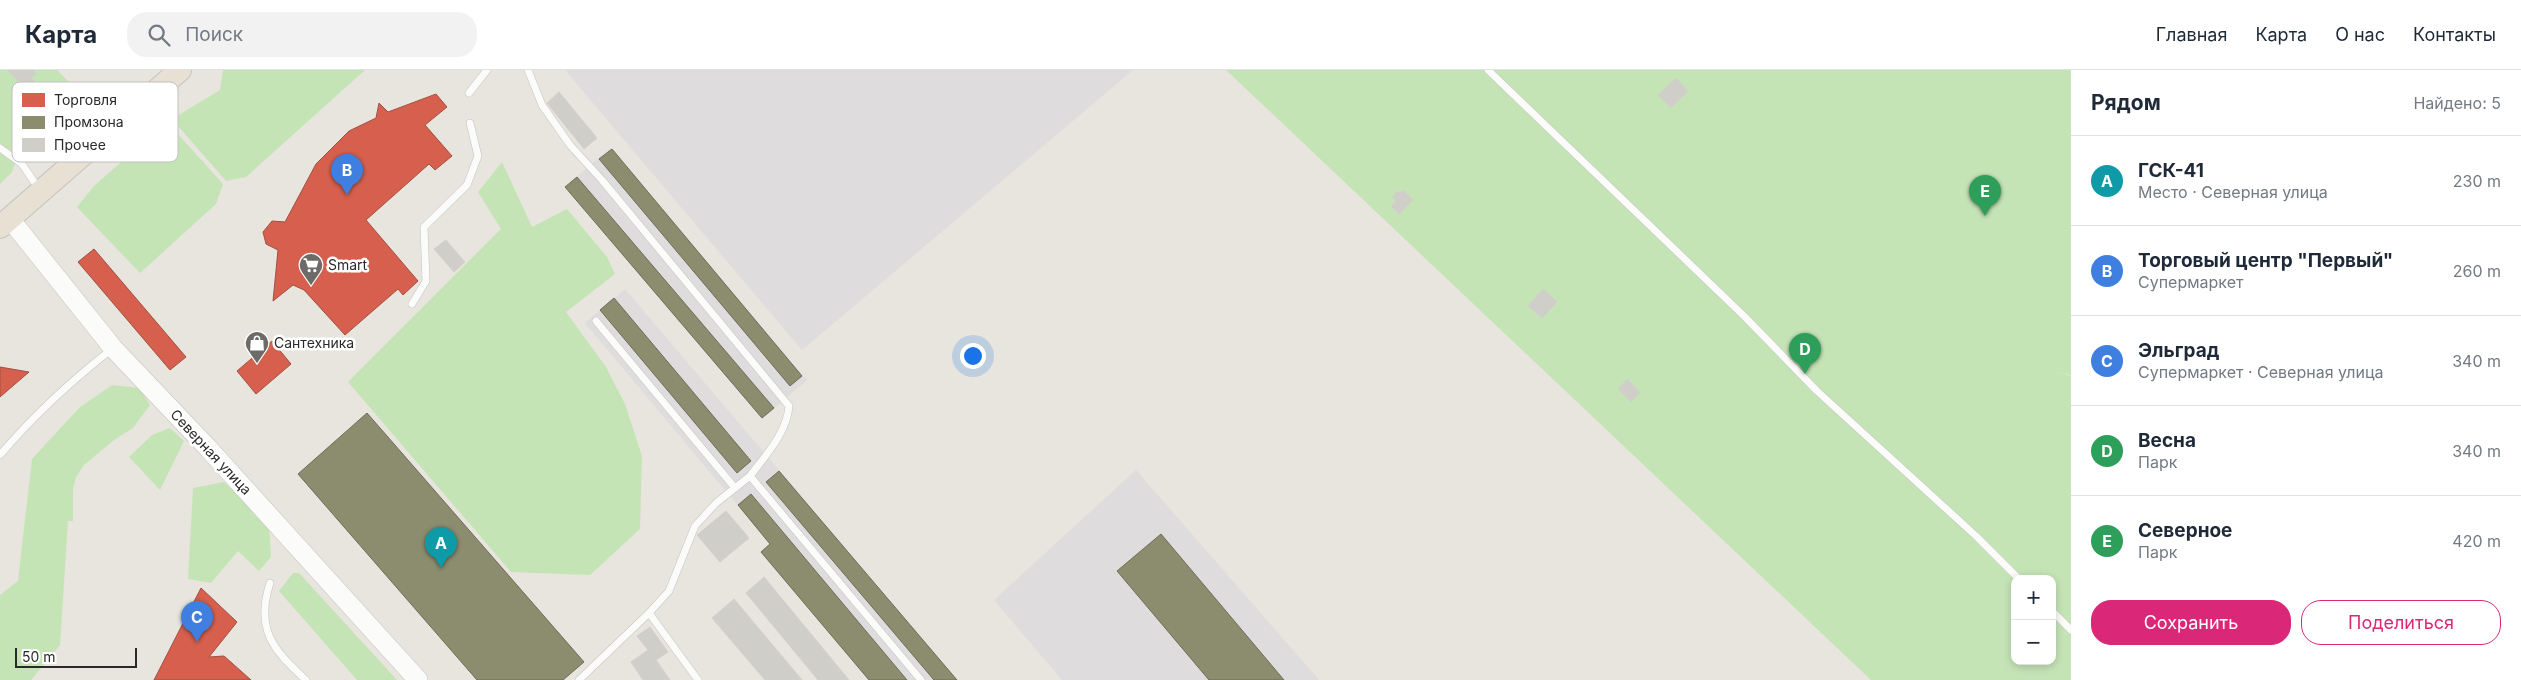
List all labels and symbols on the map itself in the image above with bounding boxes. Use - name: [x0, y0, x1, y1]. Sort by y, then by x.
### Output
- legend: [12, 82, 178, 162]
- text: Торговля: [54, 91, 117, 108]
- text: Промзона: [54, 113, 124, 130]
- text: Прочее: [54, 136, 106, 153]
- pin: B: [331, 154, 363, 195]
- pin: E: [1969, 175, 2001, 216]
- supermarket icon: Smart: [298, 252, 324, 286]
- place label: Smart: [328, 256, 368, 273]
- shop icon: Сантехника: [244, 330, 270, 364]
- pin: D: [1789, 333, 1821, 374]
- place label: Сантехника: [274, 334, 354, 351]
- your location: [960, 343, 986, 369]
- street label: Северная улица: [167, 405, 255, 498]
- pin: A: [425, 527, 457, 568]
- pin: C: [181, 601, 213, 642]
- scale bar: [15, 645, 138, 668]

